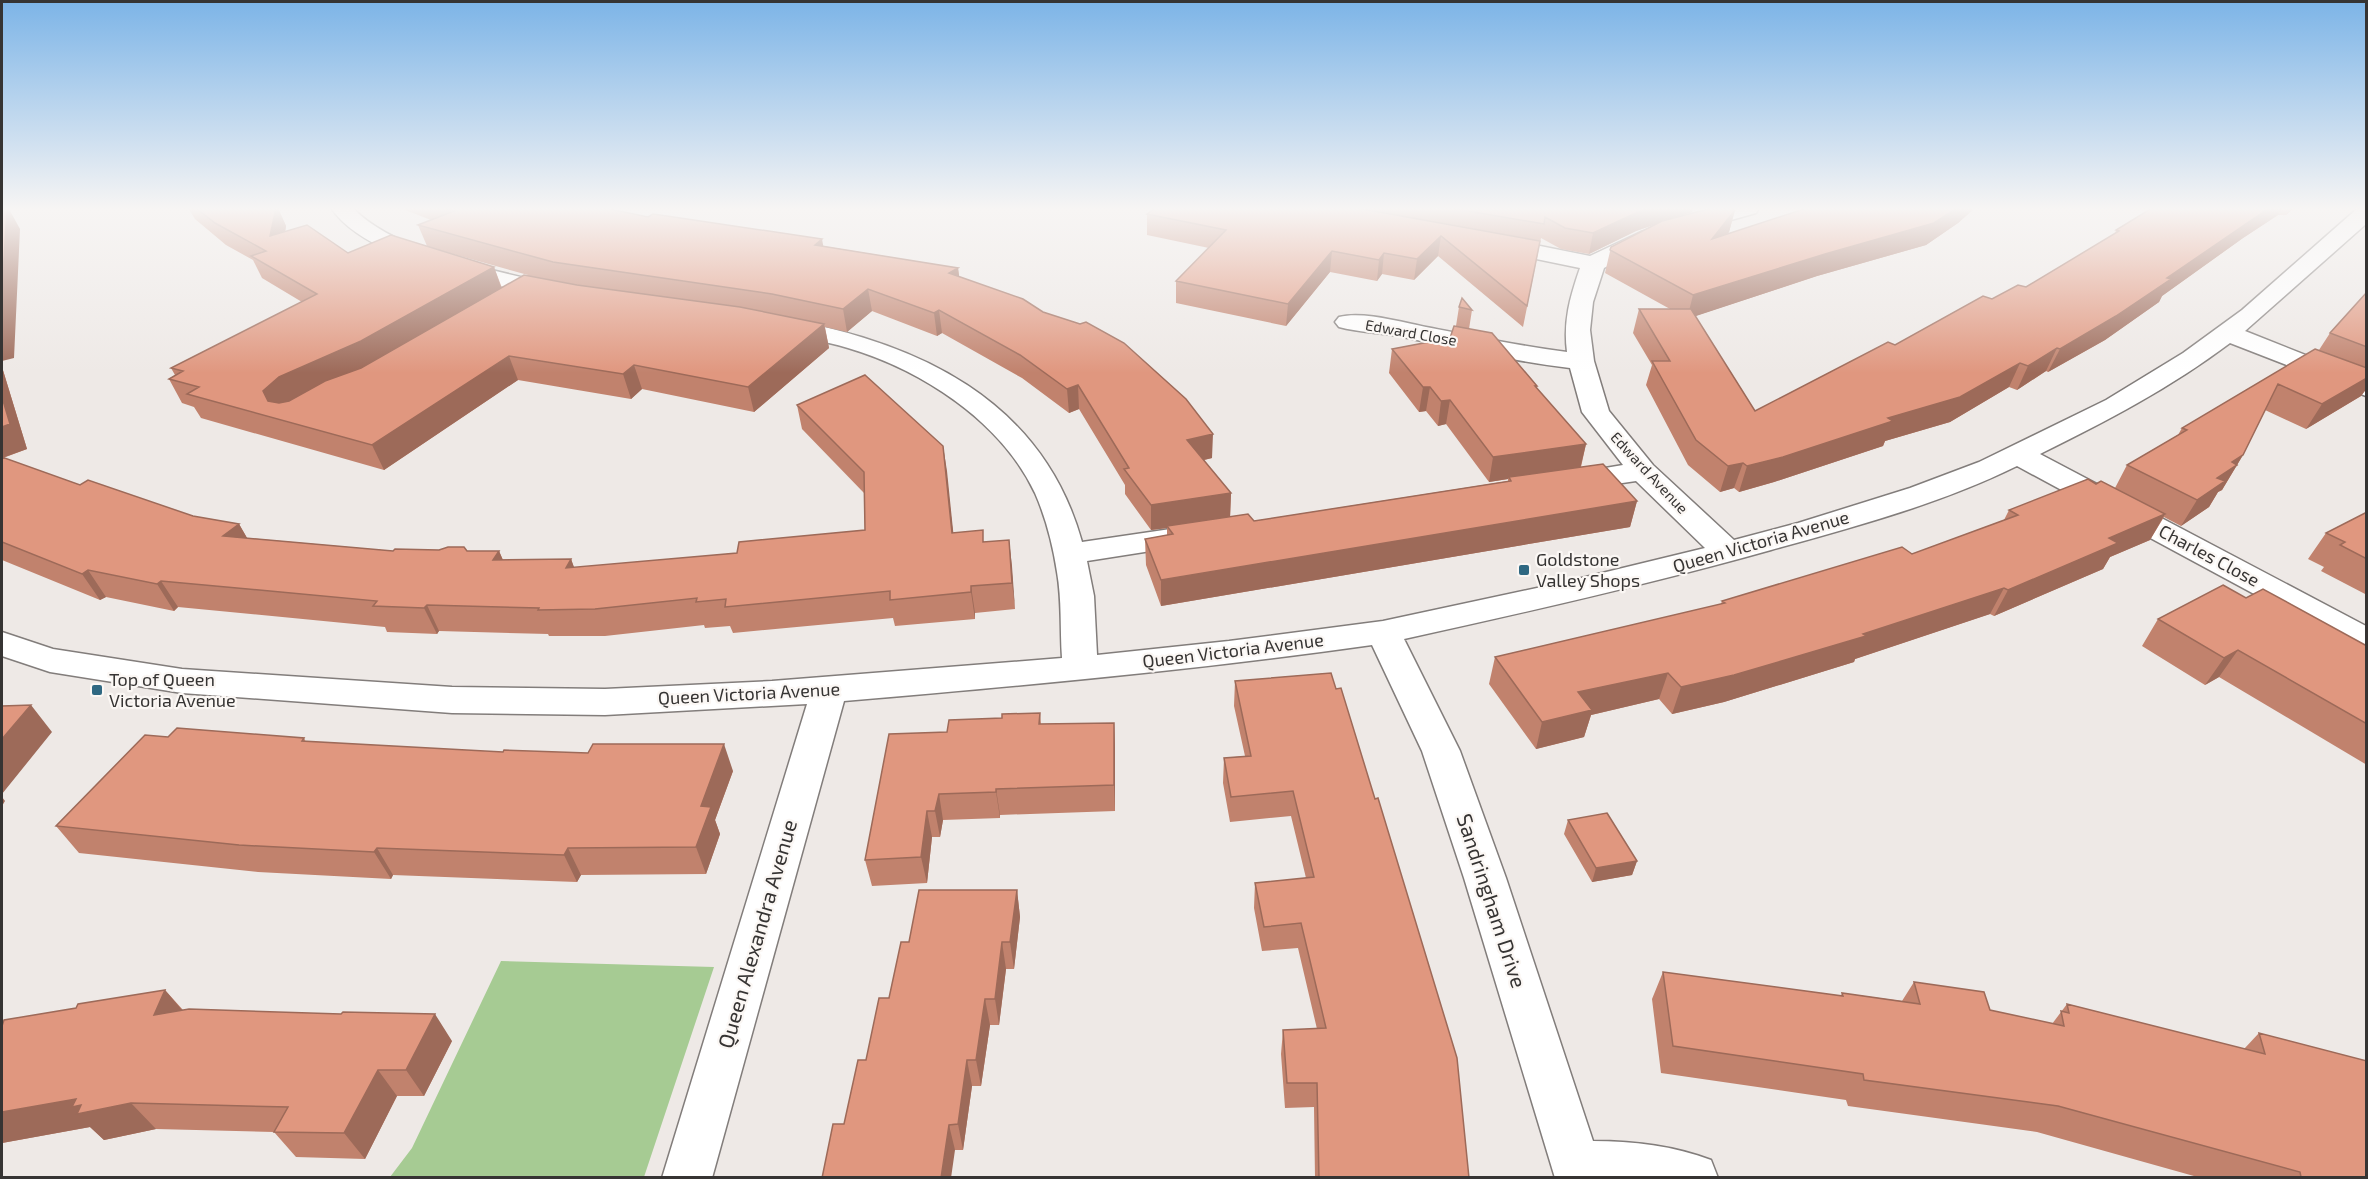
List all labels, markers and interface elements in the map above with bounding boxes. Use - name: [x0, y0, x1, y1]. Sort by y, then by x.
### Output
- street label: Edward Close: [1364, 315, 1458, 349]
- street label: Edward Avenue: [1607, 428, 1692, 517]
- street label: Queen Victoria Avenue: [1670, 505, 1851, 577]
- street label: Charles Close: [2155, 519, 2263, 591]
- place label: Goldstone Valley Shops: [1536, 548, 1640, 591]
- marker: Goldstone Valley Shops: [1517, 563, 1531, 577]
- street label: Queen Victoria Avenue: [1141, 628, 1325, 672]
- place label: Top of Queen Victoria Avenue: [109, 668, 236, 711]
- street label: Queen Victoria Avenue: [657, 677, 841, 709]
- marker: Top of Queen Victoria Avenue: [90, 683, 104, 697]
- street label: Sandringham Drive: [1452, 810, 1532, 991]
- street label: Queen Alexandra Avenue: [712, 816, 802, 1051]

